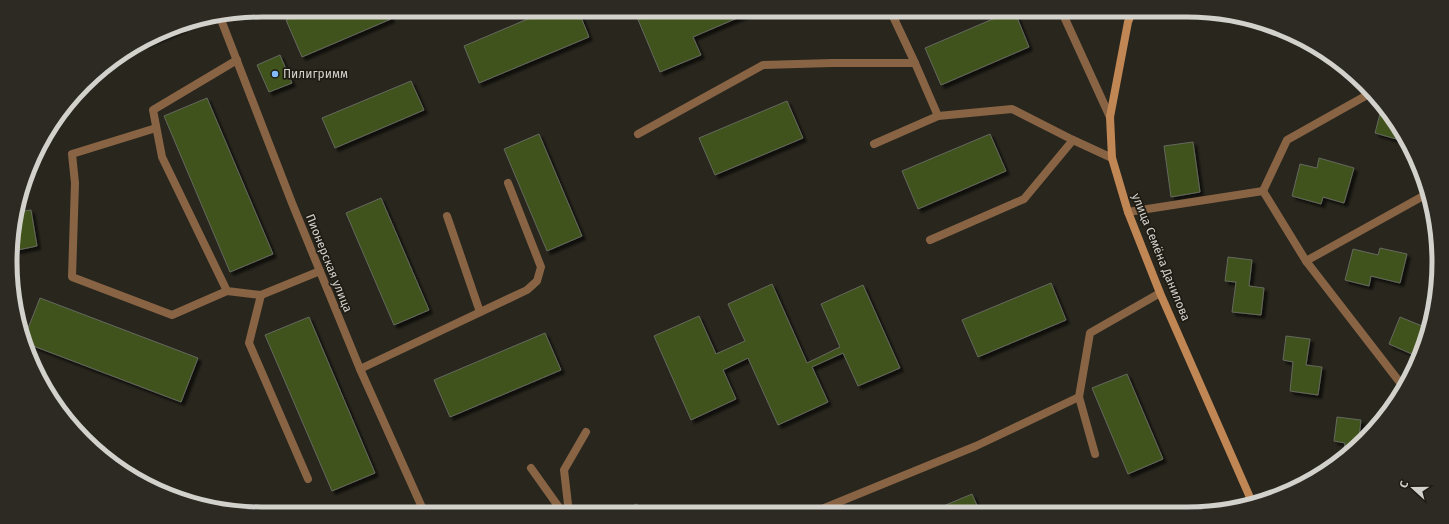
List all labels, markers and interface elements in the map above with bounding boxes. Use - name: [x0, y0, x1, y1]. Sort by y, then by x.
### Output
- place label: Пилигримм: [283, 67, 348, 81]
- marker: Пилигримм: [270, 69, 280, 79]
- street label: улица Семёна Данилова: [1129, 191, 1193, 323]
- street label: Пионерская улица: [303, 212, 355, 314]
- north arrow: [1393, 468, 1433, 508]
- text: С: [1397, 479, 1412, 490]

